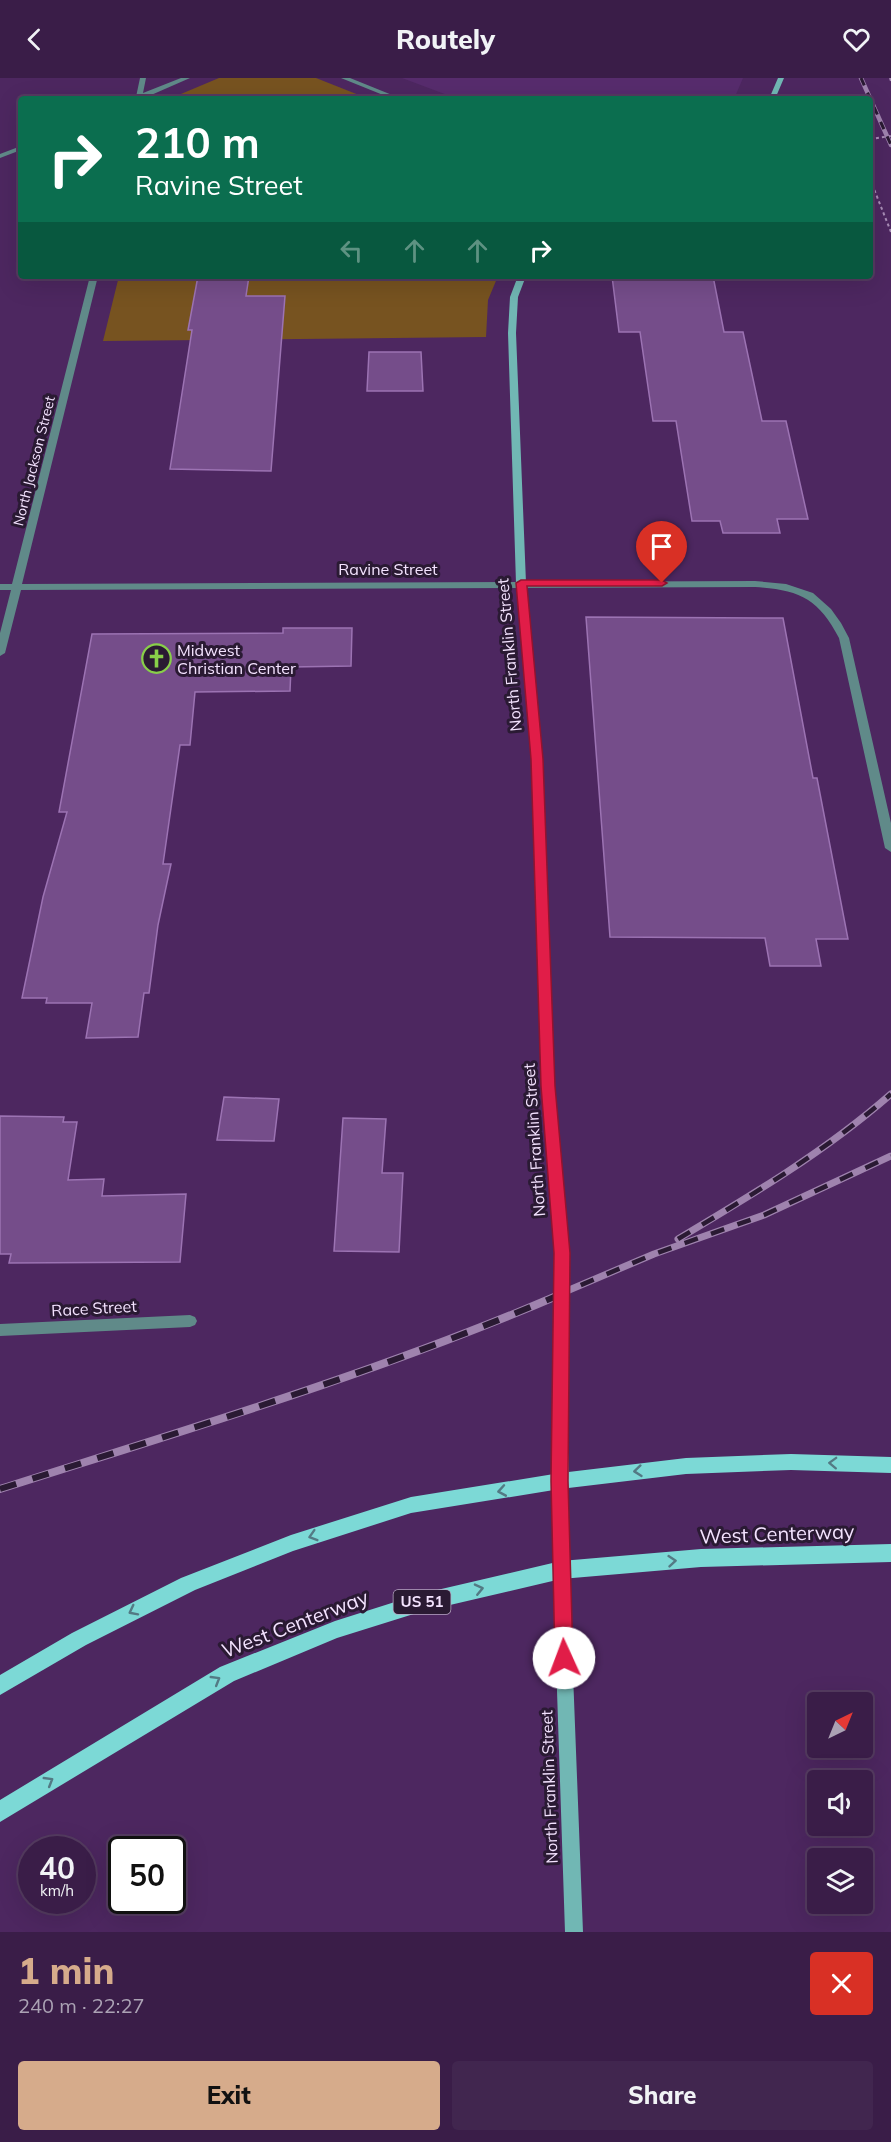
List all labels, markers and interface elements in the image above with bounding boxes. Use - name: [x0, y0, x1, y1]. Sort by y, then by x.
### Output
- text: Routely: [396, 22, 495, 56]
- icon: back: [18, 23, 51, 56]
- icon: heart: [840, 23, 873, 56]
- text: 210 m: [135, 116, 260, 169]
- icon: right: [36, 120, 114, 198]
- text: Ravine Street: [135, 168, 303, 202]
- icon: left: [335, 234, 368, 267]
- icon: ahead: [398, 234, 431, 267]
- icon: ahead: [461, 234, 494, 267]
- icon: right: [524, 234, 557, 267]
- street label: North Jackson Street: [9, 394, 59, 528]
- pin: [636, 521, 687, 583]
- icon: arrive: [645, 530, 678, 563]
- street label: Ravine Street: [338, 559, 438, 579]
- street label: North Franklin Street: [492, 577, 526, 732]
- place label: Midwest Christian Center: [177, 640, 296, 678]
- church icon: Midwest Christian Center: [140, 643, 172, 675]
- street label: North Franklin Street: [519, 1062, 549, 1217]
- street label: Race Street: [51, 1296, 138, 1320]
- one-way arrow: [828, 1457, 837, 1469]
- one-way arrow: [633, 1464, 642, 1477]
- one-way arrow: [497, 1484, 507, 1497]
- street label: West Centerway: [699, 1518, 855, 1549]
- one-way arrow: [308, 1529, 319, 1541]
- one-way arrow: [667, 1555, 676, 1568]
- street label: West Centerway: [218, 1584, 372, 1663]
- one-way arrow: [474, 1584, 484, 1597]
- road number: US 51: [394, 1590, 450, 1614]
- one-way arrow: [129, 1604, 140, 1615]
- position arrow: [532, 1626, 596, 1690]
- one-way arrow: [210, 1676, 220, 1688]
- north arrow: [807, 1692, 873, 1758]
- map controls: [807, 1692, 873, 1914]
- street label: North Franklin Street: [536, 1709, 562, 1864]
- button: sound: [807, 1770, 873, 1836]
- one-way arrow: [43, 1776, 53, 1788]
- speed limit sign: 50: [108, 1836, 186, 1914]
- button: layers: [807, 1848, 873, 1914]
- text: 40: [39, 1849, 75, 1887]
- text: km/h: [40, 1881, 74, 1900]
- text: 1 min: [18, 1948, 114, 1993]
- button: close: [810, 1952, 873, 2015]
- text: 240 m · 22:27: [18, 1993, 144, 2018]
- button: Exit: [18, 2061, 440, 2130]
- button: Share: [452, 2061, 873, 2130]

